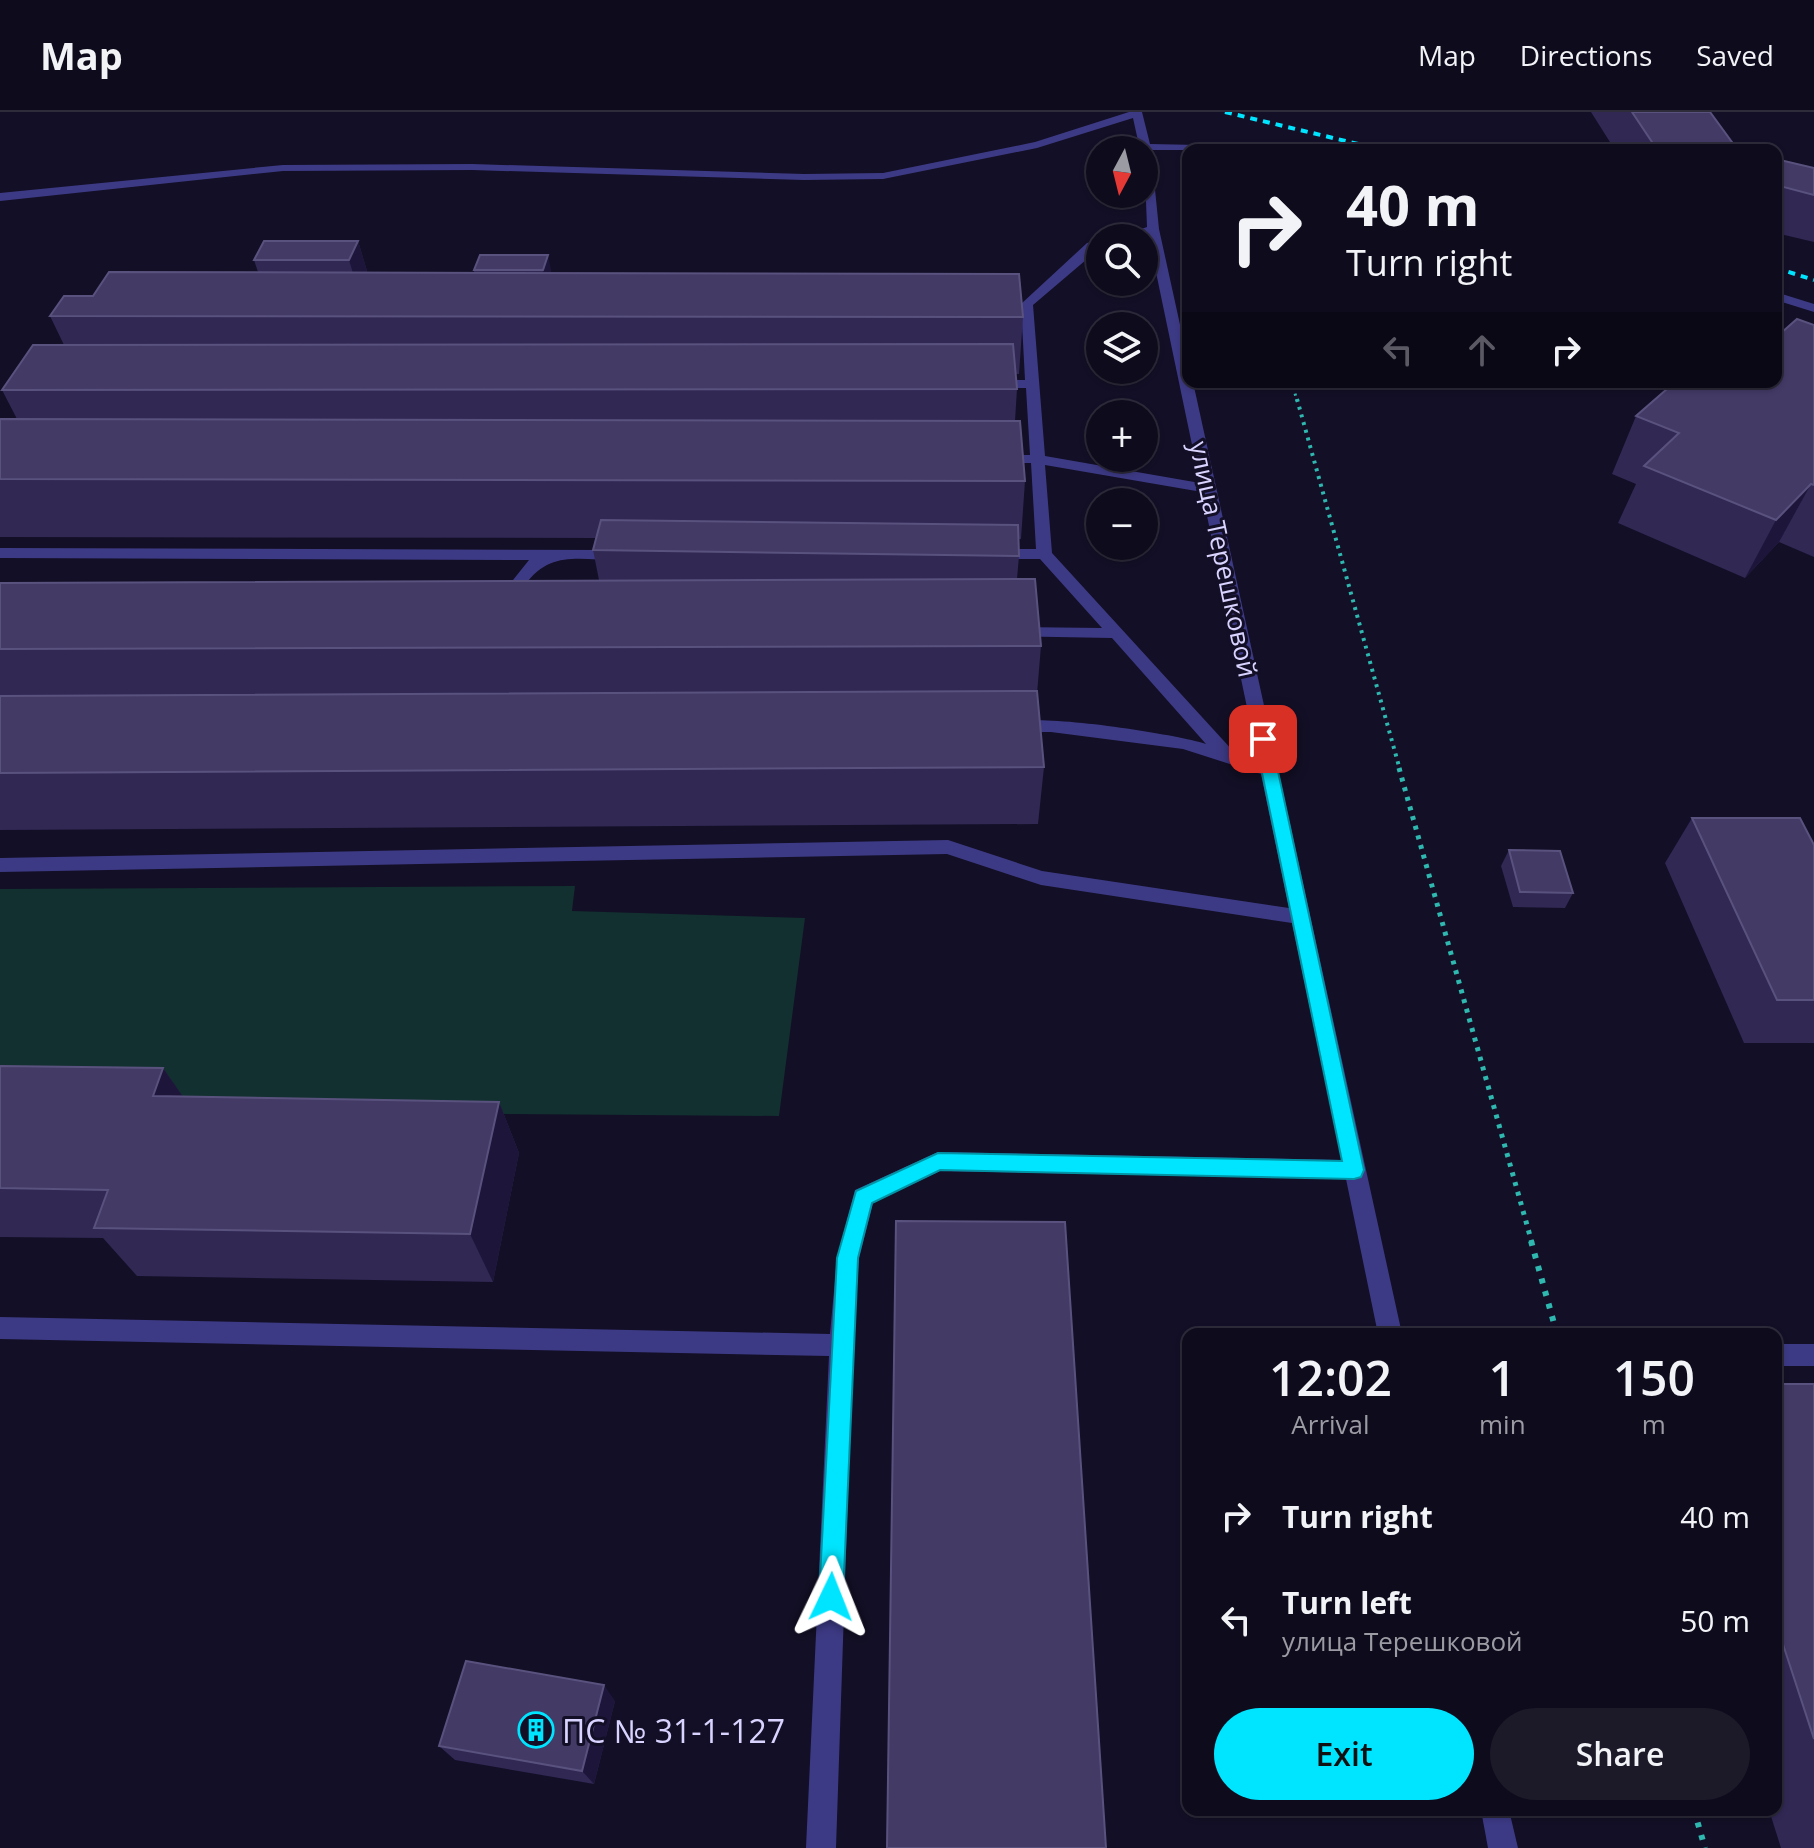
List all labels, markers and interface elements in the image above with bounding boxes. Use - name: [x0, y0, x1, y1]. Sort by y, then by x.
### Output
- text: Map: [40, 29, 123, 81]
- text: Map: [1418, 36, 1476, 74]
- text: Directions: [1520, 36, 1652, 74]
- text: Saved: [1696, 36, 1774, 74]
- north arrow: [1086, 136, 1158, 208]
- map controls: [1086, 136, 1158, 560]
- text: 40 m: [1346, 166, 1480, 242]
- icon: right: [1214, 176, 1318, 280]
- button: search: [1086, 224, 1158, 296]
- text: Turn right: [1346, 238, 1512, 287]
- button: layers: [1086, 312, 1158, 384]
- icon: left: [1376, 328, 1420, 372]
- icon: ahead: [1460, 328, 1504, 372]
- icon: right: [1544, 328, 1588, 372]
- button: +: [1086, 400, 1158, 472]
- street label: улица Терешковой: [1181, 438, 1267, 680]
- button: −: [1086, 488, 1158, 560]
- pin: [1229, 705, 1297, 773]
- icon: arrive: [1241, 717, 1285, 761]
- text: 12:02: [1269, 1345, 1392, 1410]
- text: 1: [1489, 1345, 1516, 1410]
- text: 150: [1613, 1345, 1695, 1410]
- text: Arrival: [1291, 1406, 1370, 1442]
- text: min: [1479, 1406, 1526, 1442]
- text: m: [1642, 1406, 1666, 1442]
- icon: right: [1214, 1494, 1258, 1538]
- text: Turn right: [1282, 1496, 1433, 1537]
- text: 40 m: [1680, 1496, 1750, 1537]
- position arrow: [789, 1555, 873, 1639]
- text: Turn left: [1282, 1582, 1412, 1623]
- icon: left: [1214, 1598, 1258, 1642]
- text: 50 m: [1680, 1600, 1750, 1641]
- text: улица Терешковой: [1282, 1623, 1523, 1659]
- button: Exit: [1214, 1708, 1474, 1800]
- button: Share: [1490, 1708, 1750, 1800]
- place label: ПС № 31-1-127: [562, 1709, 785, 1752]
- building icon: ПС № 31-1-127: [517, 1711, 555, 1749]

